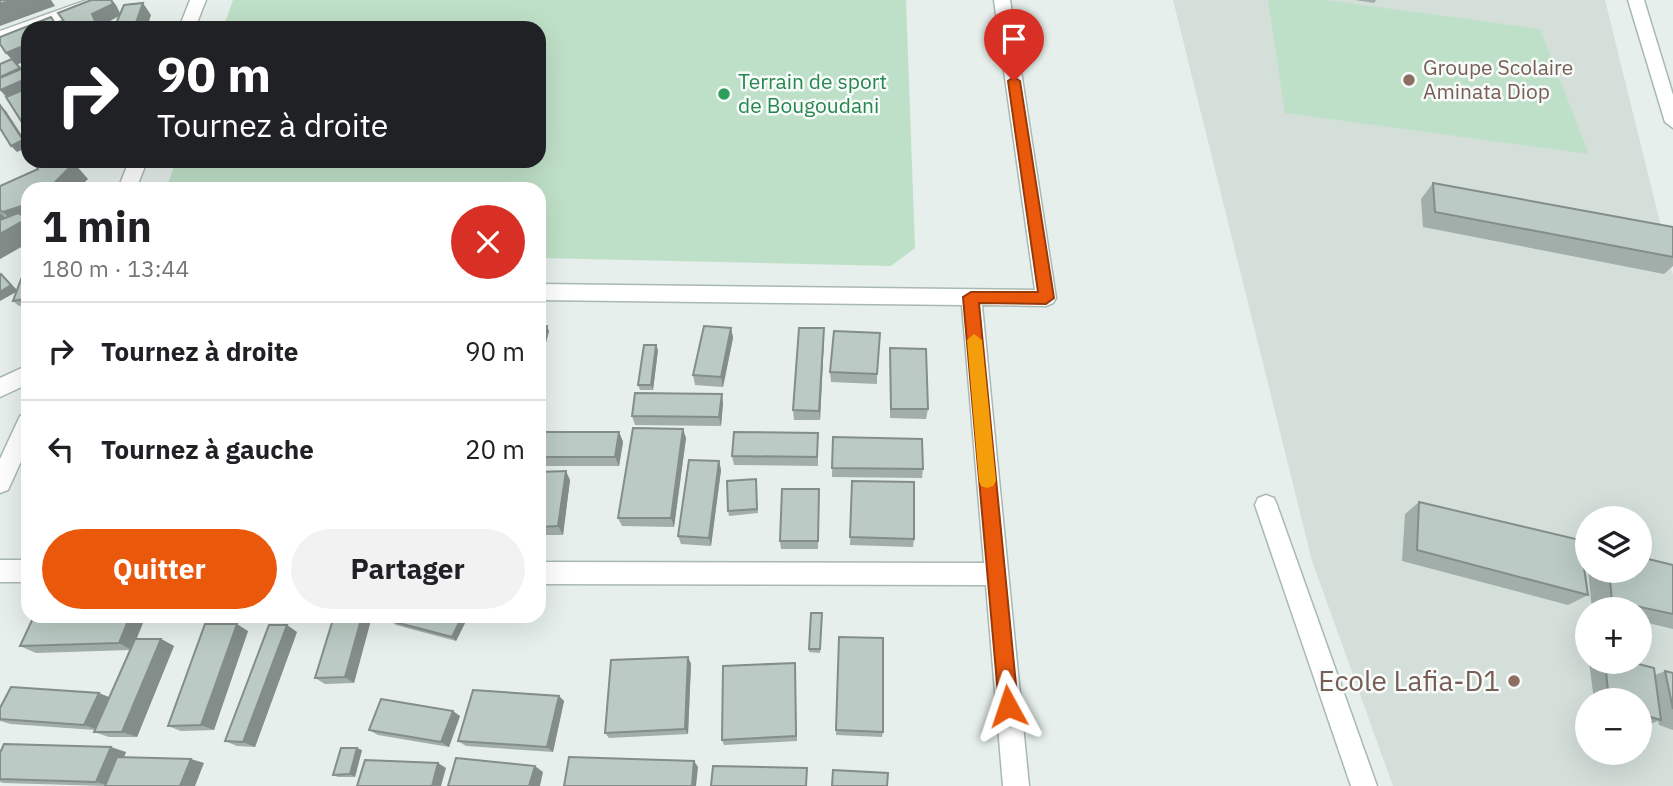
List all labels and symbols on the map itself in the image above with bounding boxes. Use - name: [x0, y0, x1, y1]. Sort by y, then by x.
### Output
- pin: [984, 9, 1044, 81]
- place label: Groupe Scolaire Aminata Diop: [1423, 53, 1573, 105]
- place label: Terrain de sport de Bougoudani: [738, 67, 887, 119]
- marker: Groupe Scolaire Aminata Diop: [1401, 72, 1417, 88]
- marker: Terrain de sport de Bougoudani: [716, 86, 732, 102]
- place label: Ecole Lafia-D1: [1318, 662, 1500, 699]
- position arrow: [971, 669, 1045, 743]
- marker: Ecole Lafia-D1: [1506, 673, 1522, 689]

